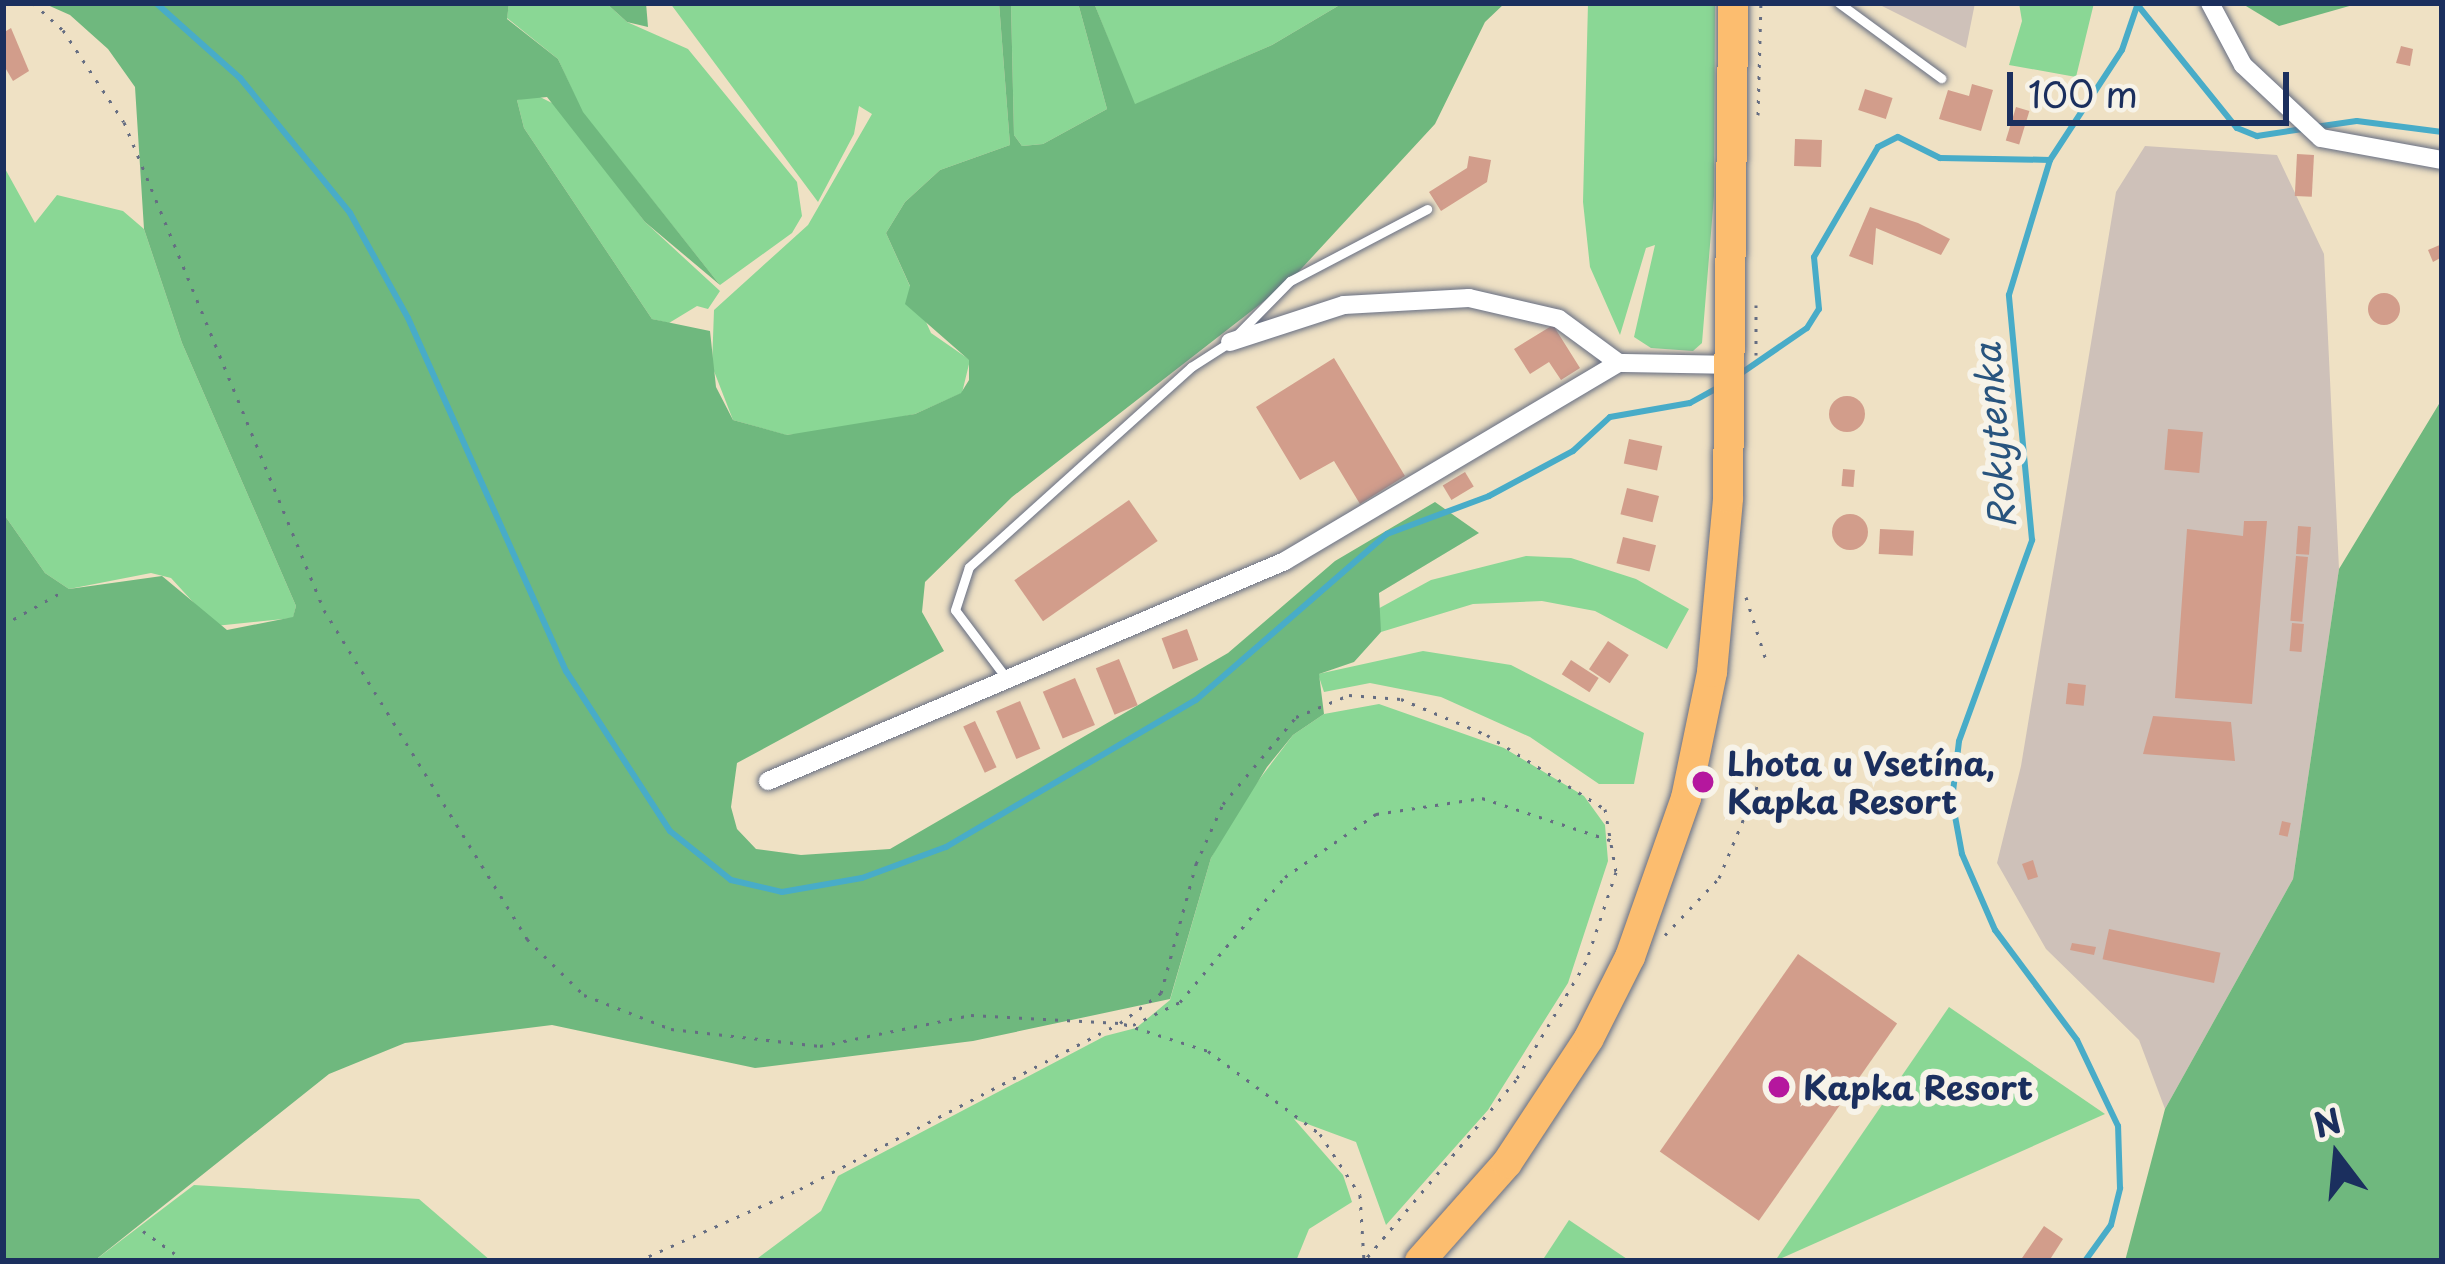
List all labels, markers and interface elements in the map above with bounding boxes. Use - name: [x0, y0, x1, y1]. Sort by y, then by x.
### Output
- scale bar: [2013, 48, 2295, 122]
- text: 100 m: [2028, 66, 2138, 120]
- water label: Rokytenka: [1964, 341, 2024, 531]
- place label: Lhota u Vsetína, Kapka Resort: [1727, 743, 1995, 821]
- marker: Lhota u Vsetína, Kapka Resort: [1690, 769, 1716, 795]
- place label: Kapka Resort: [1803, 1067, 2036, 1107]
- marker: Kapka Resort: [1766, 1074, 1792, 1100]
- text: N: [2308, 1094, 2347, 1149]
- north arrow: [2277, 1096, 2397, 1216]

